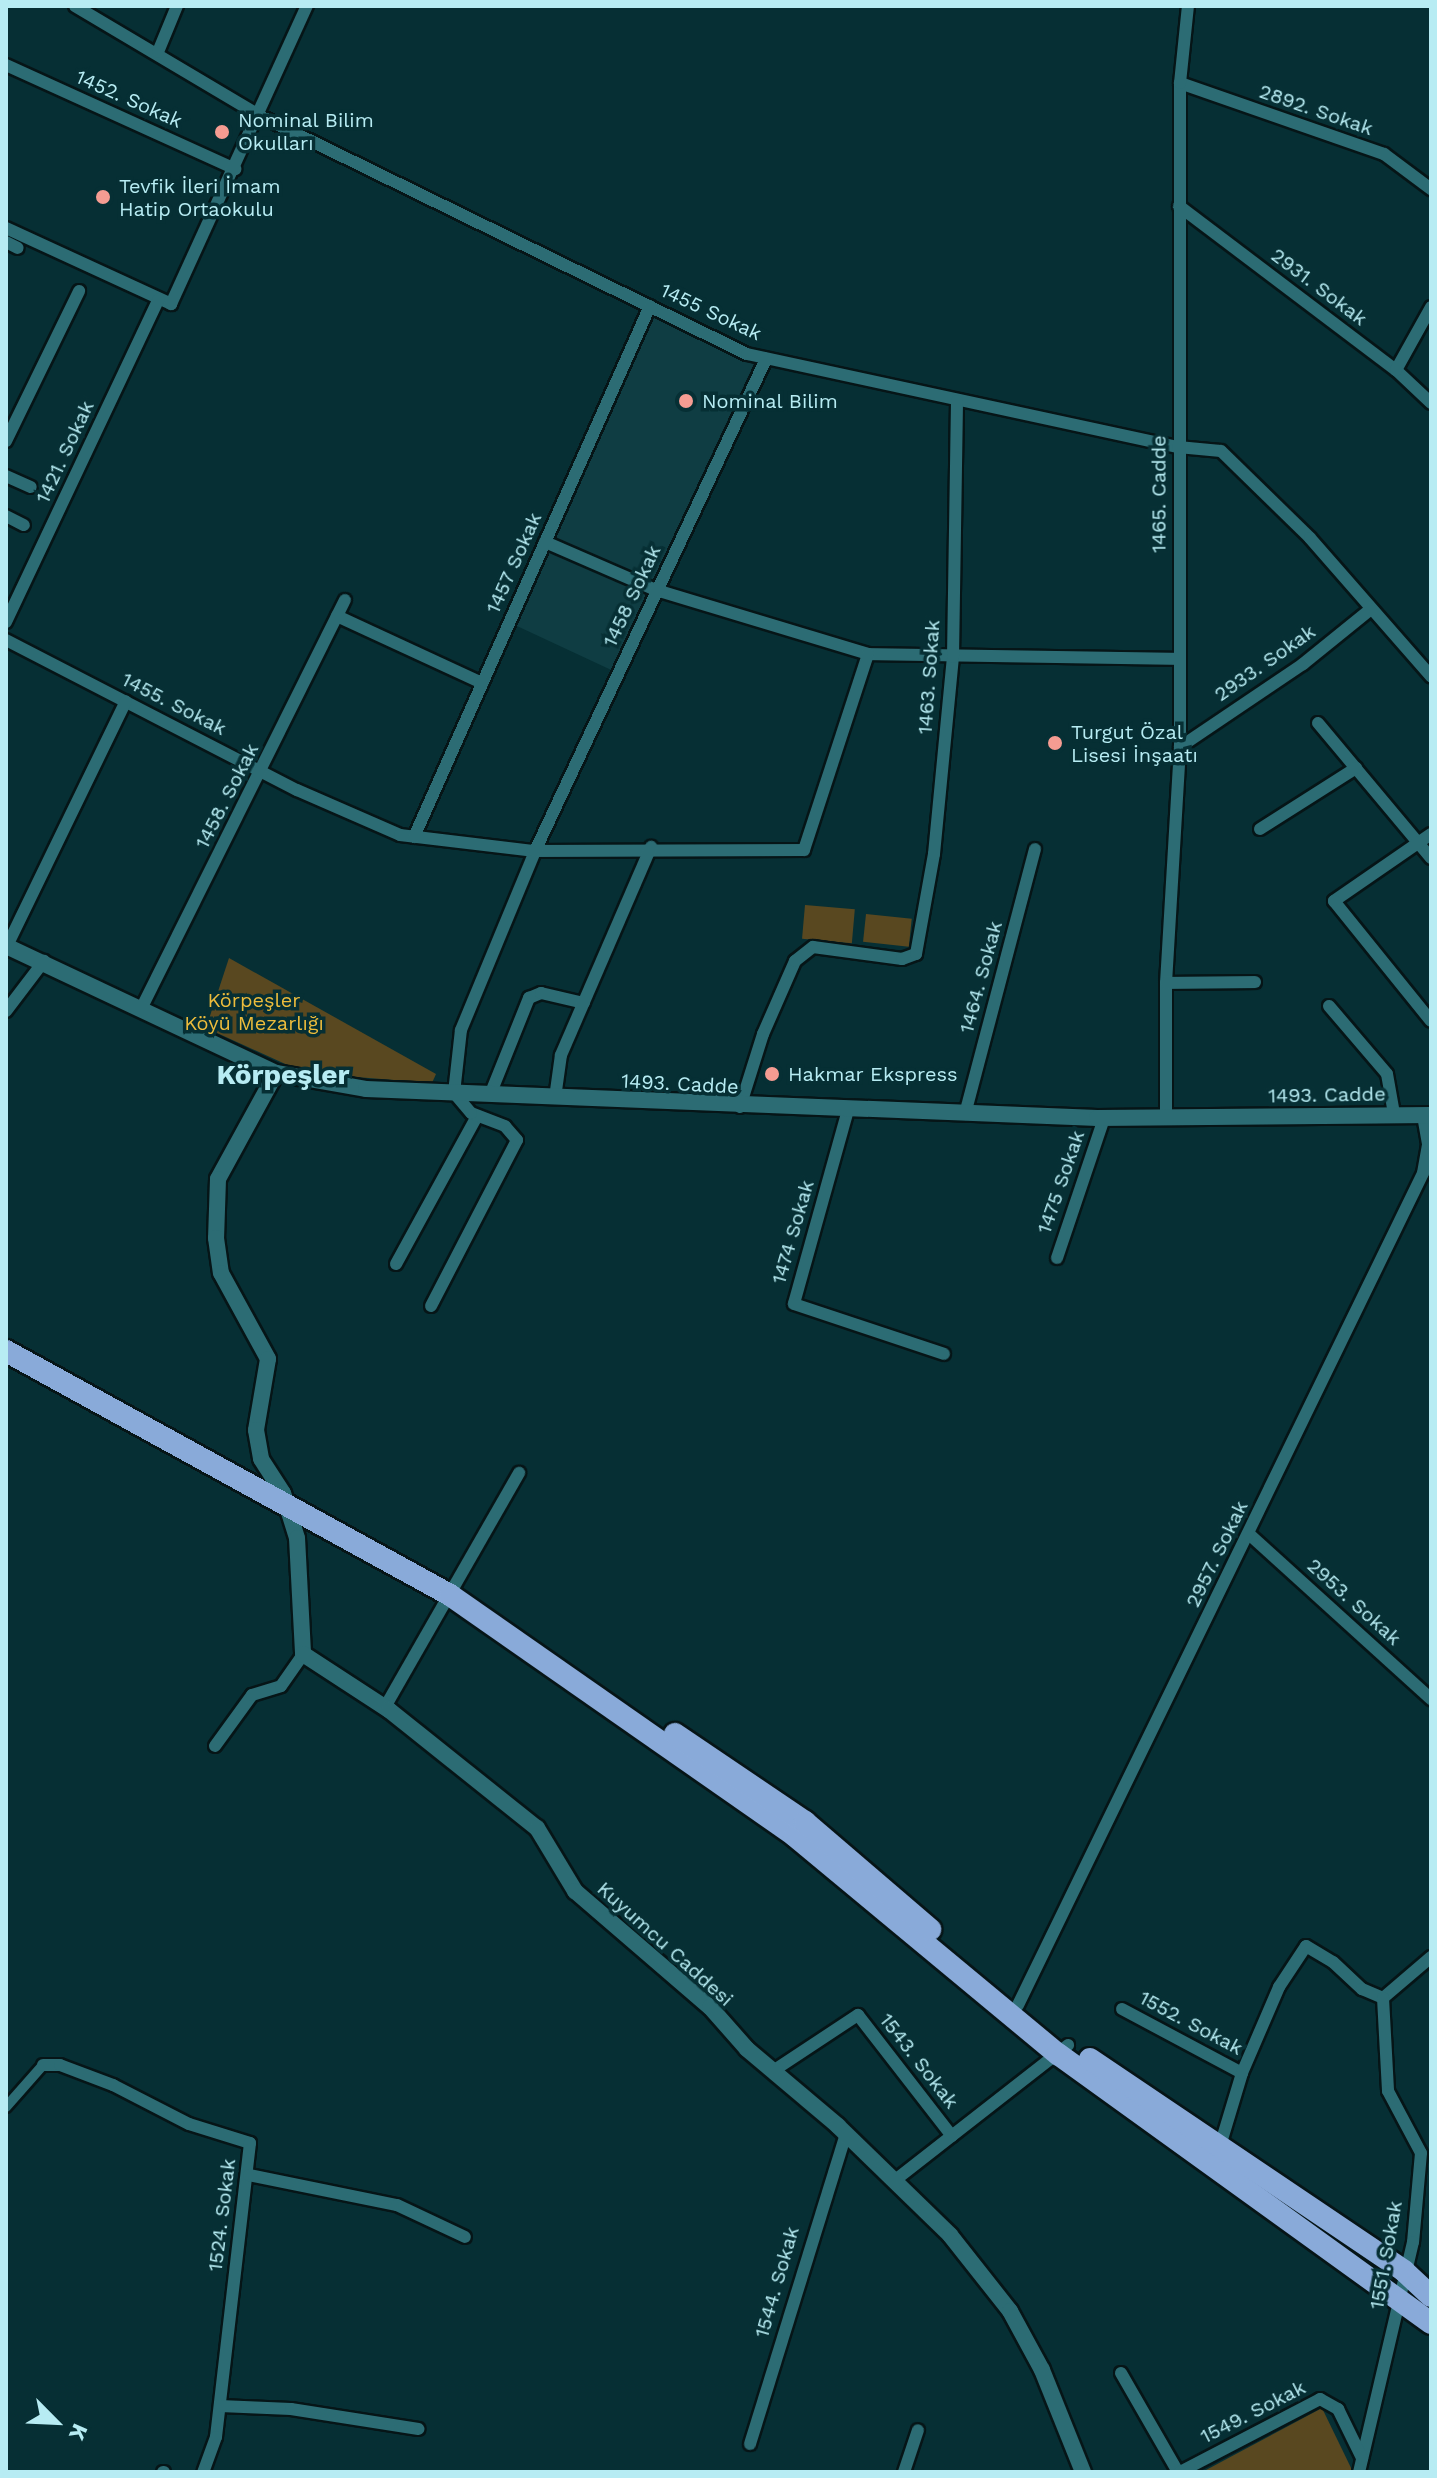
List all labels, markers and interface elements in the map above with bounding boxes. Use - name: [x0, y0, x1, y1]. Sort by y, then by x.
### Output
- street label: 1452. Sokak: [72, 65, 186, 133]
- street label: 2892. Sokak: [1256, 79, 1376, 141]
- place label: Nominal Bilim Okulları: [238, 108, 374, 155]
- marker: Nominal Bilim Okulları: [213, 123, 231, 141]
- place label: Tevfik İleri İmam Hatip Ortaokulu: [119, 174, 281, 221]
- marker: Tevfik İleri İmam Hatip Ortaokulu: [94, 188, 112, 206]
- street label: 2931. Sokak: [1266, 243, 1372, 331]
- street label: 1455 Sokak: [657, 278, 765, 346]
- place label: Nominal Bilim: [702, 389, 838, 413]
- marker: Nominal Bilim: [677, 392, 695, 410]
- street label: 1421. Sokak: [31, 397, 99, 507]
- street label: 1465. Cadde: [1147, 435, 1171, 553]
- street label: 1457 Sokak: [481, 509, 547, 617]
- street label: 1458 Sokak: [598, 541, 666, 651]
- street label: 1463. Sokak: [913, 619, 945, 735]
- street label: 2933. Sokak: [1210, 619, 1320, 707]
- street label: 1455. Sokak: [118, 667, 230, 741]
- place label: Turgut Özal Lisesi İnşaatı: [1071, 720, 1198, 767]
- marker: Turgut Özal Lisesi İnşaatı: [1046, 734, 1064, 752]
- street label: 1458. Sokak: [190, 739, 264, 853]
- street label: 1464. Sokak: [955, 918, 1007, 1036]
- park label: Körpeşler Köyü Mezarlığı: [184, 988, 324, 1035]
- district label: Körpeşler: [216, 1058, 350, 1092]
- place label: Hakmar Ekspress: [788, 1062, 958, 1086]
- marker: Hakmar Ekspress: [763, 1065, 781, 1083]
- street label: 1493. Cadde: [621, 1069, 739, 1099]
- street label: 1493. Cadde: [1268, 1082, 1386, 1108]
- street label: 1475 Sokak: [1032, 1127, 1090, 1237]
- street label: 1474 Sokak: [767, 1177, 819, 1287]
- street label: 2957. Sokak: [1181, 1497, 1253, 1611]
- street label: 2953. Sokak: [1302, 1554, 1406, 1650]
- street label: Kuyumcu Caddesi: [592, 1877, 738, 2011]
- street label: 1552. Sokak: [1135, 1986, 1247, 2060]
- street label: 1543. Sokak: [874, 2009, 964, 2113]
- street label: 1524. Sokak: [203, 2157, 241, 2273]
- street label: 1551. Sokak: [1365, 2199, 1407, 2311]
- street label: 1544. Sokak: [750, 2224, 804, 2340]
- street label: 1549. Sokak: [1197, 2375, 1309, 2449]
- north arrow: [16, 2382, 96, 2462]
- text: K: [64, 2420, 93, 2444]

